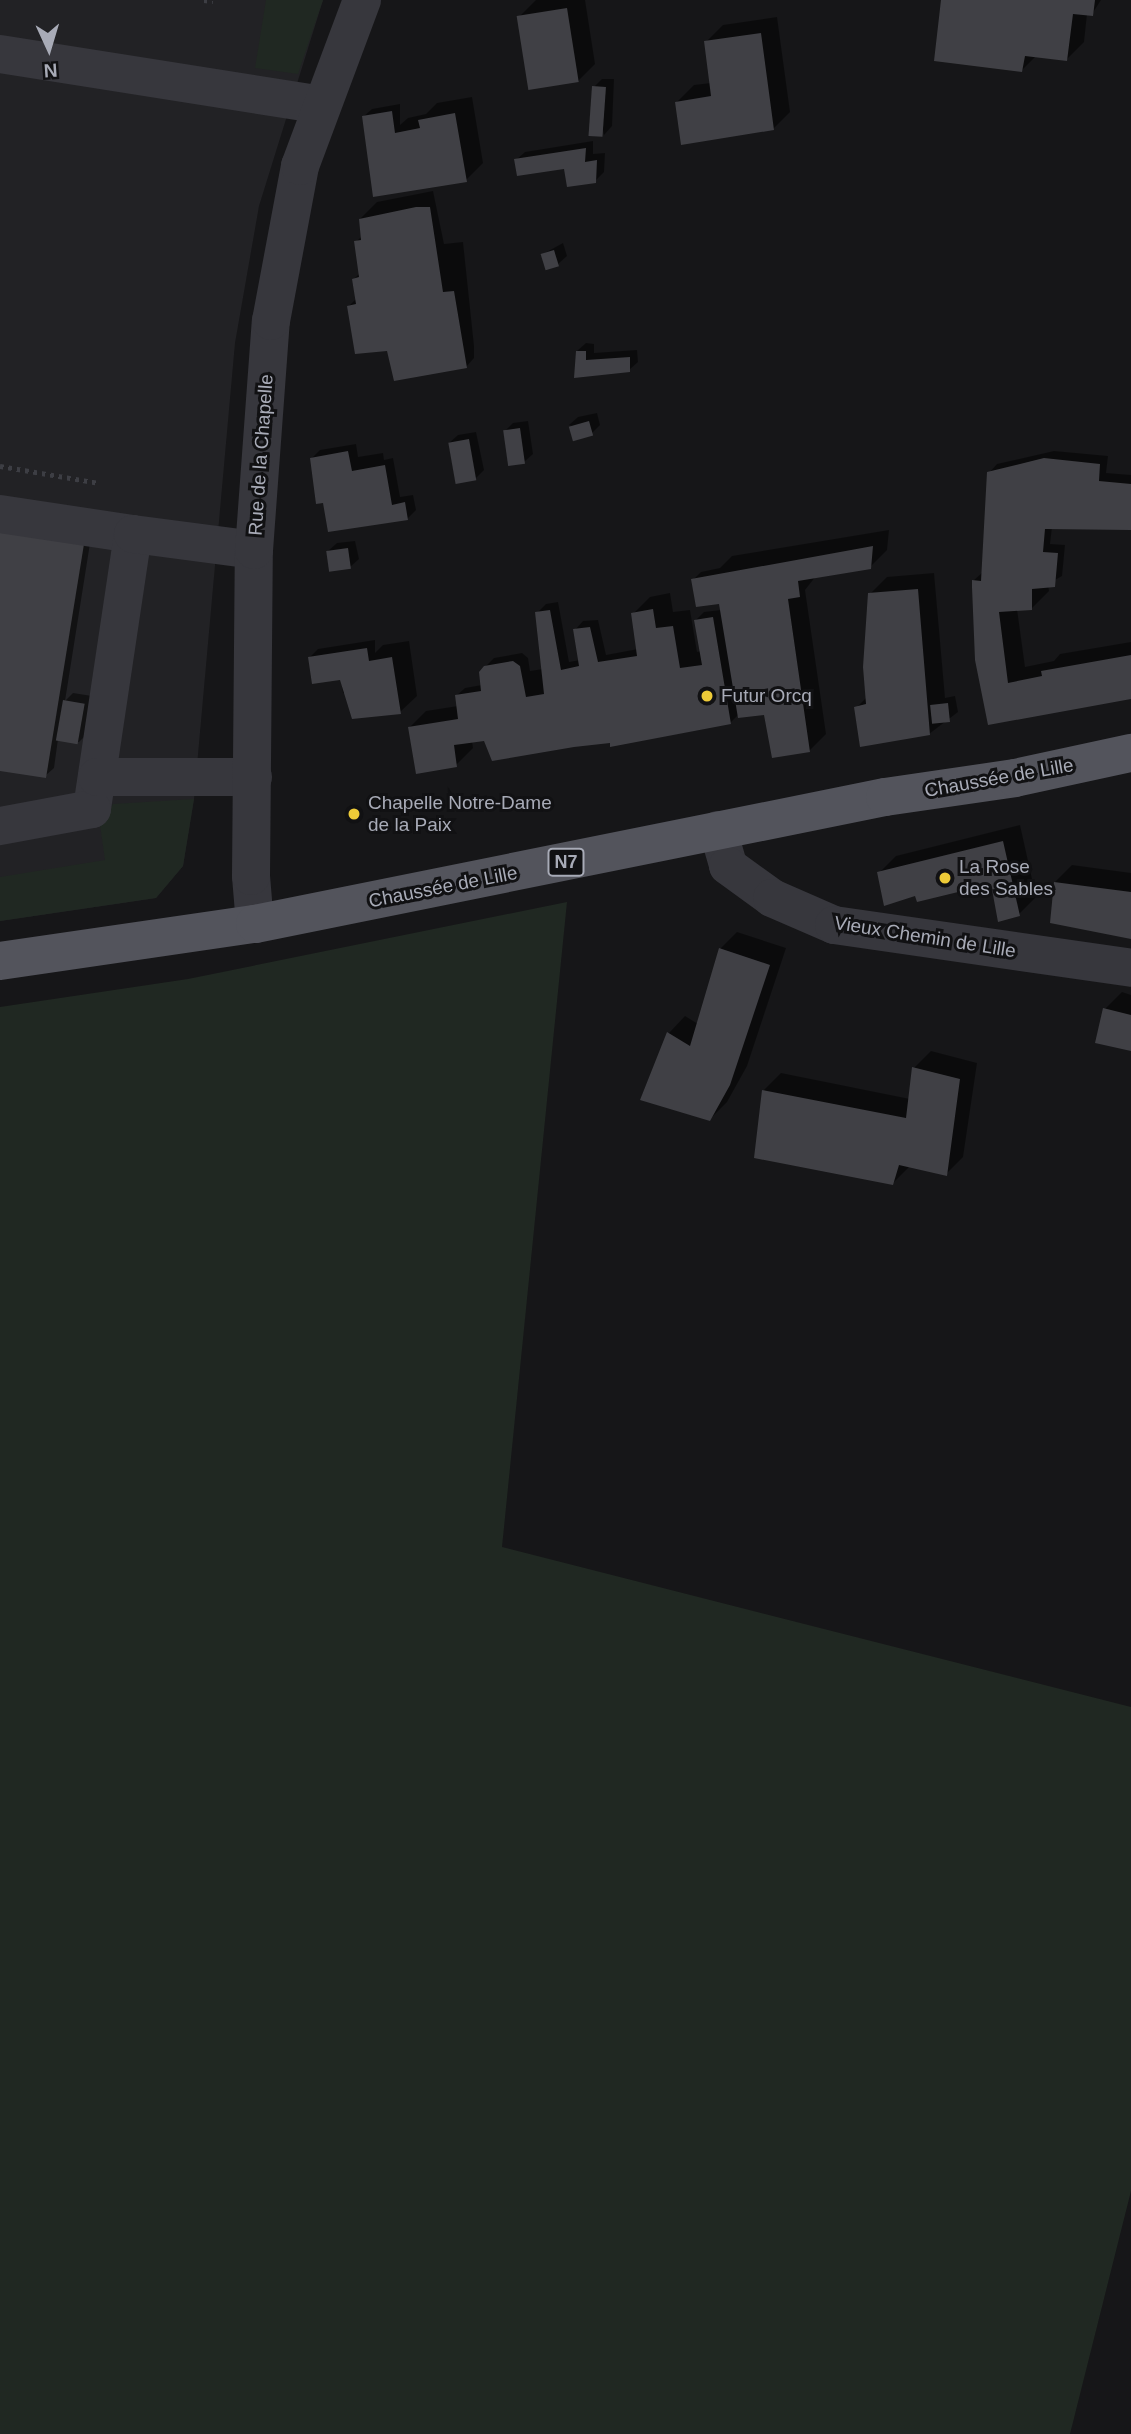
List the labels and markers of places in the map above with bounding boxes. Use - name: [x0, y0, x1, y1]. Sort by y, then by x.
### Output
- place label: Futur Orcq: [721, 685, 812, 707]
- marker: Futur Orcq: [699, 688, 715, 704]
- place label: Chapelle Notre-Dame de la Paix: [368, 792, 552, 836]
- marker: Chapelle Notre-Dame de la Paix: [346, 806, 362, 822]
- place label: La Rose des Sables: [959, 856, 1053, 900]
- marker: La Rose des Sables: [937, 870, 953, 886]

